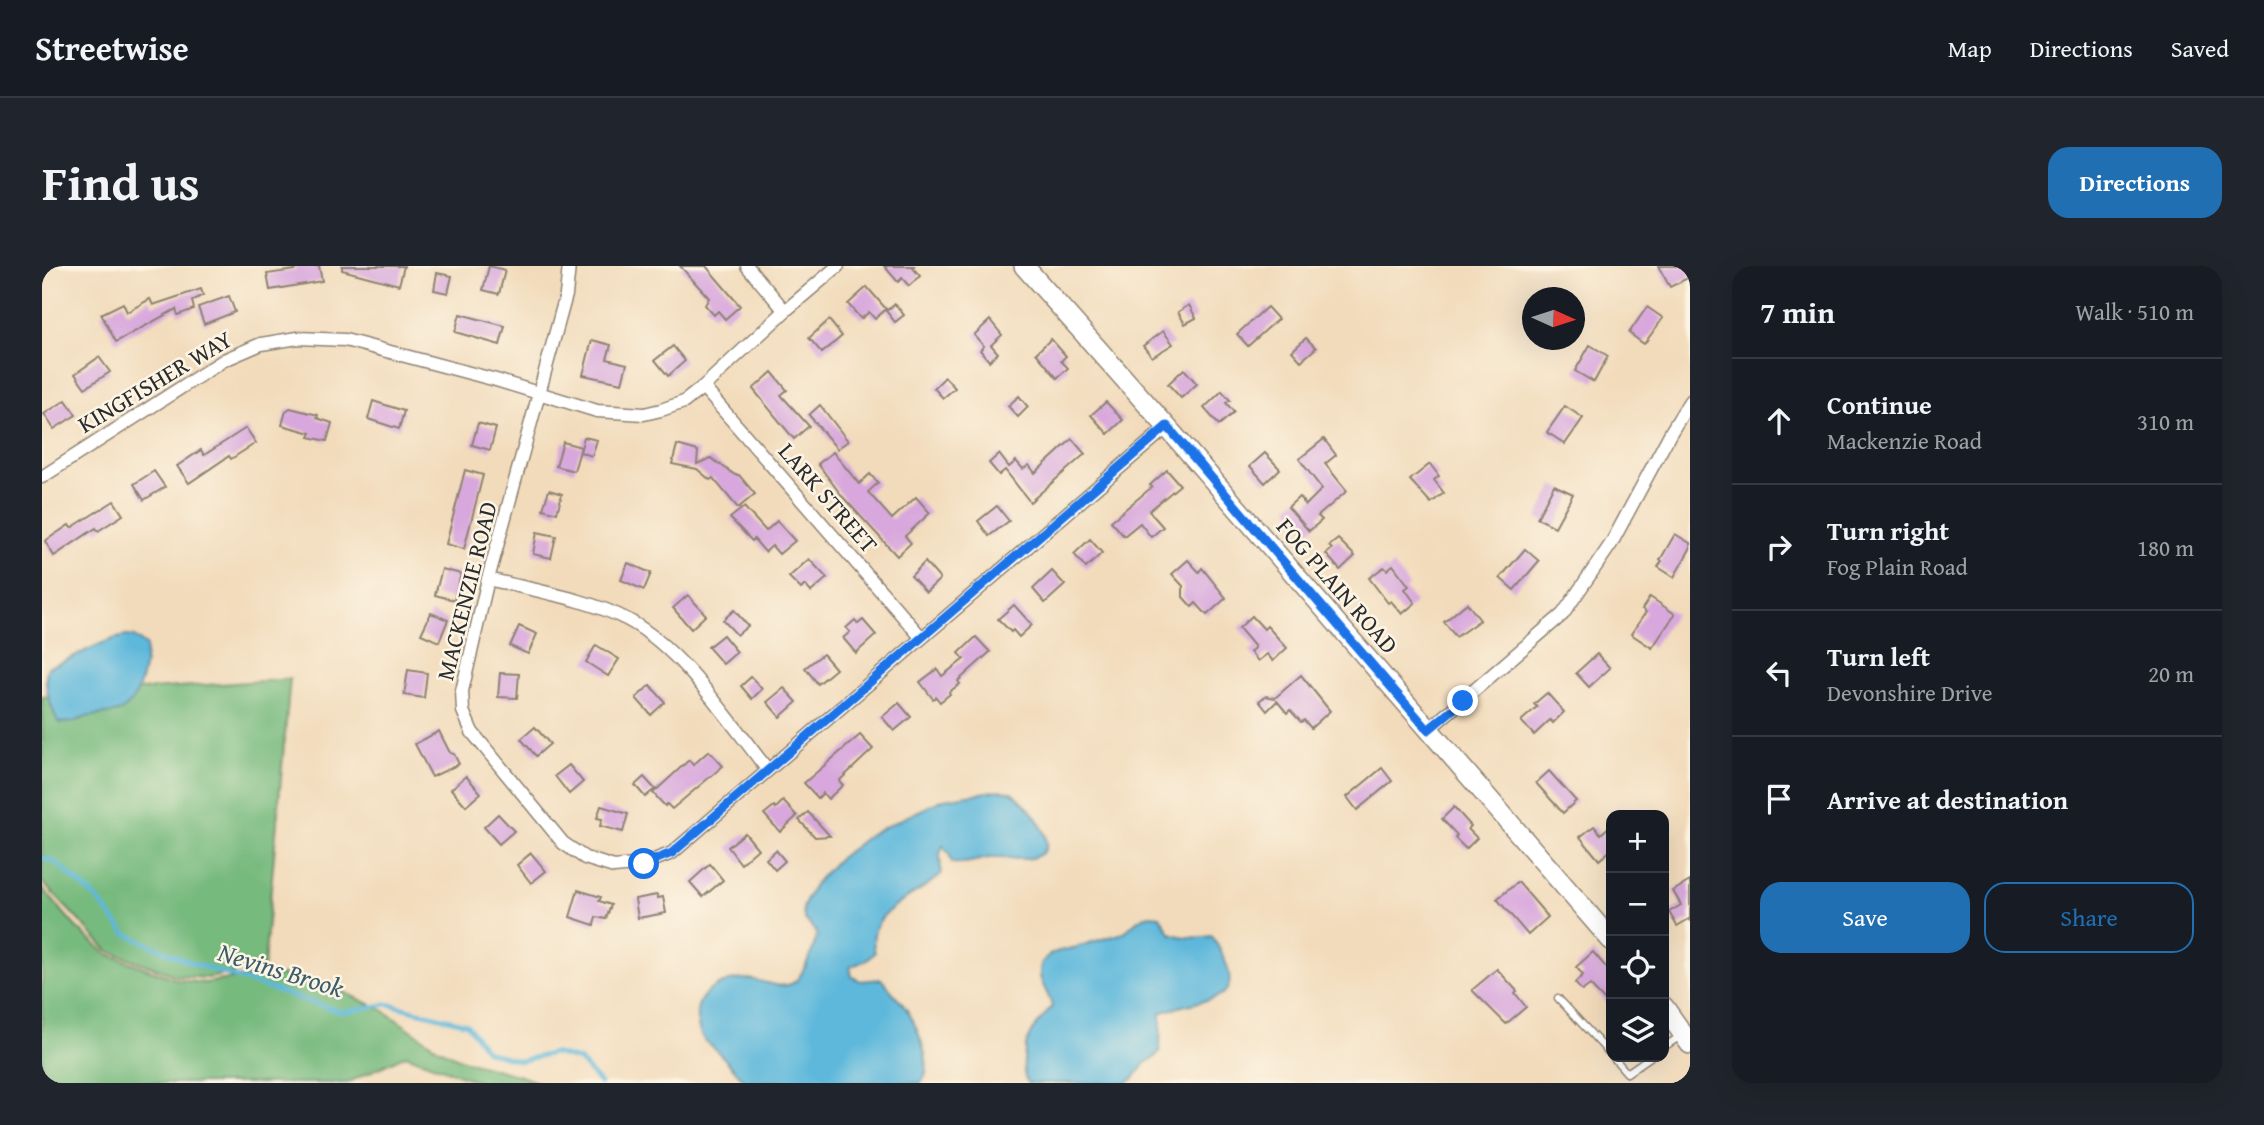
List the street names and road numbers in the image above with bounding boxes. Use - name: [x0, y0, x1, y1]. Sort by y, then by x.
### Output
- street label: KINGFISHER WAY: [71, 322, 239, 442]
- street label: LARK STREET: [770, 435, 886, 561]
- street label: MACKENZIE ROAD: [427, 498, 506, 684]
- street label: FOG PLAIN ROAD: [1268, 510, 1406, 661]

